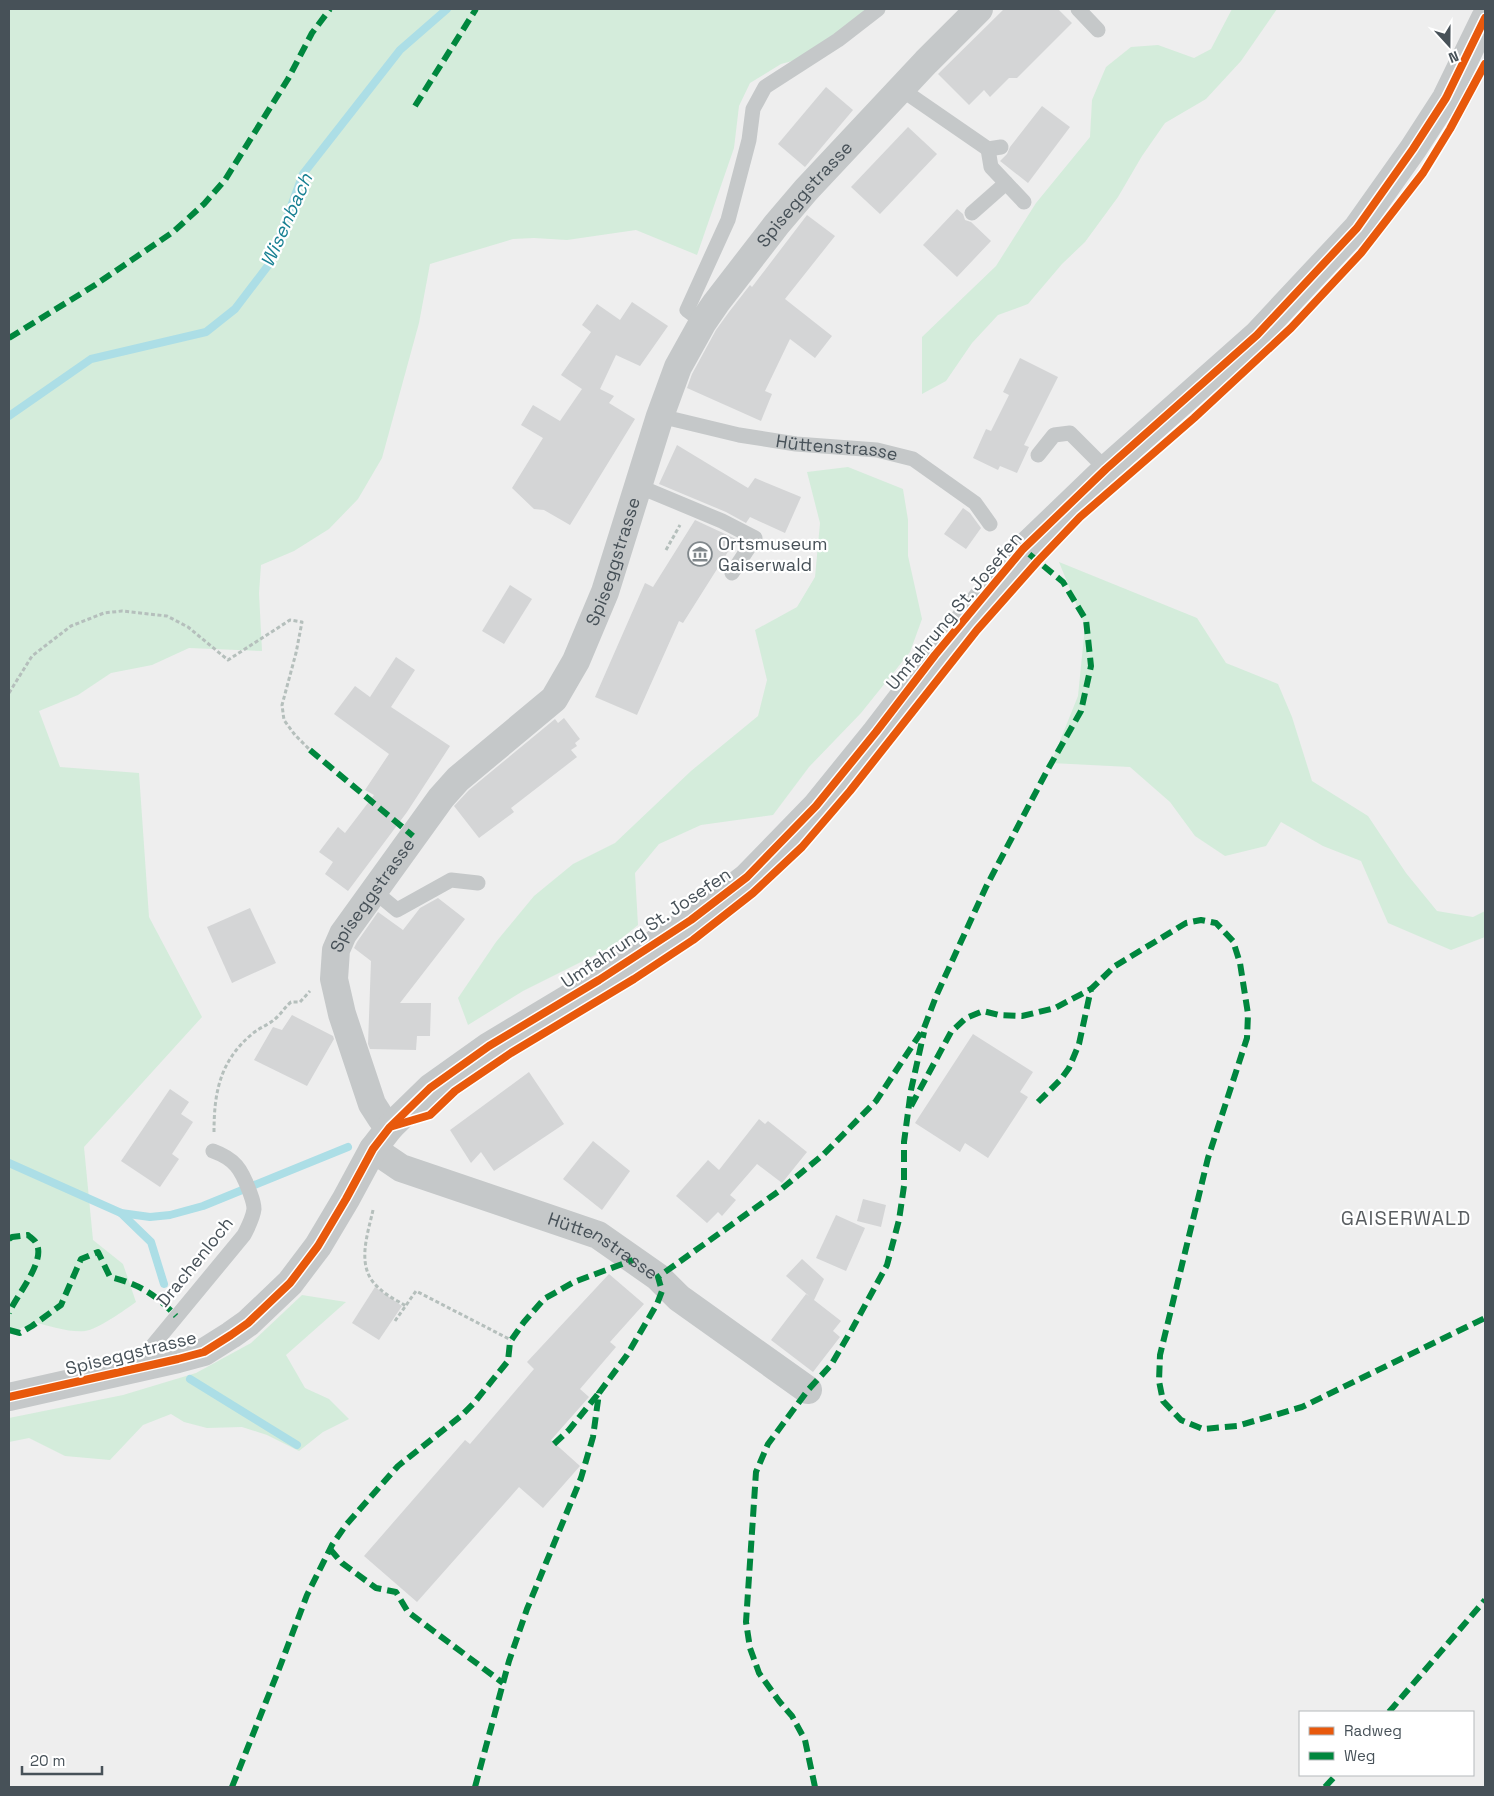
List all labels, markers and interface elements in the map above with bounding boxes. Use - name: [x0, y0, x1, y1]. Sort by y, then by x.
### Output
- north arrow: [1424, 20, 1474, 70]
- text: N: [1446, 47, 1461, 67]
- street label: Spiseggstrasse: [751, 136, 857, 252]
- water label: Wisenbach: [255, 169, 318, 271]
- street label: Hüttenstrasse: [774, 429, 900, 466]
- street label: Spiseggstrasse: [580, 494, 645, 629]
- street label: Umfahrung St. Josefen: [881, 527, 1027, 695]
- place label: Ortsmuseum Gaiserwald: [718, 532, 828, 576]
- museum icon: Ortsmuseum Gaiserwald: [687, 541, 713, 567]
- street label: Spiseggstrasse: [324, 833, 419, 956]
- street label: Umfahrung St. Josefen: [557, 862, 735, 993]
- district label: GAISERWALD: [1341, 1205, 1471, 1231]
- street label: Hüttenstrasse: [545, 1207, 663, 1284]
- street label: Drachenloch: [151, 1212, 238, 1311]
- street label: Spiseggstrasse: [63, 1325, 199, 1380]
- legend: [1299, 1711, 1474, 1776]
- text: Radweg: [1344, 1721, 1402, 1740]
- scale bar: [22, 1744, 102, 1776]
- text: Weg: [1344, 1746, 1375, 1765]
- text: 20 m: [30, 1751, 65, 1770]

